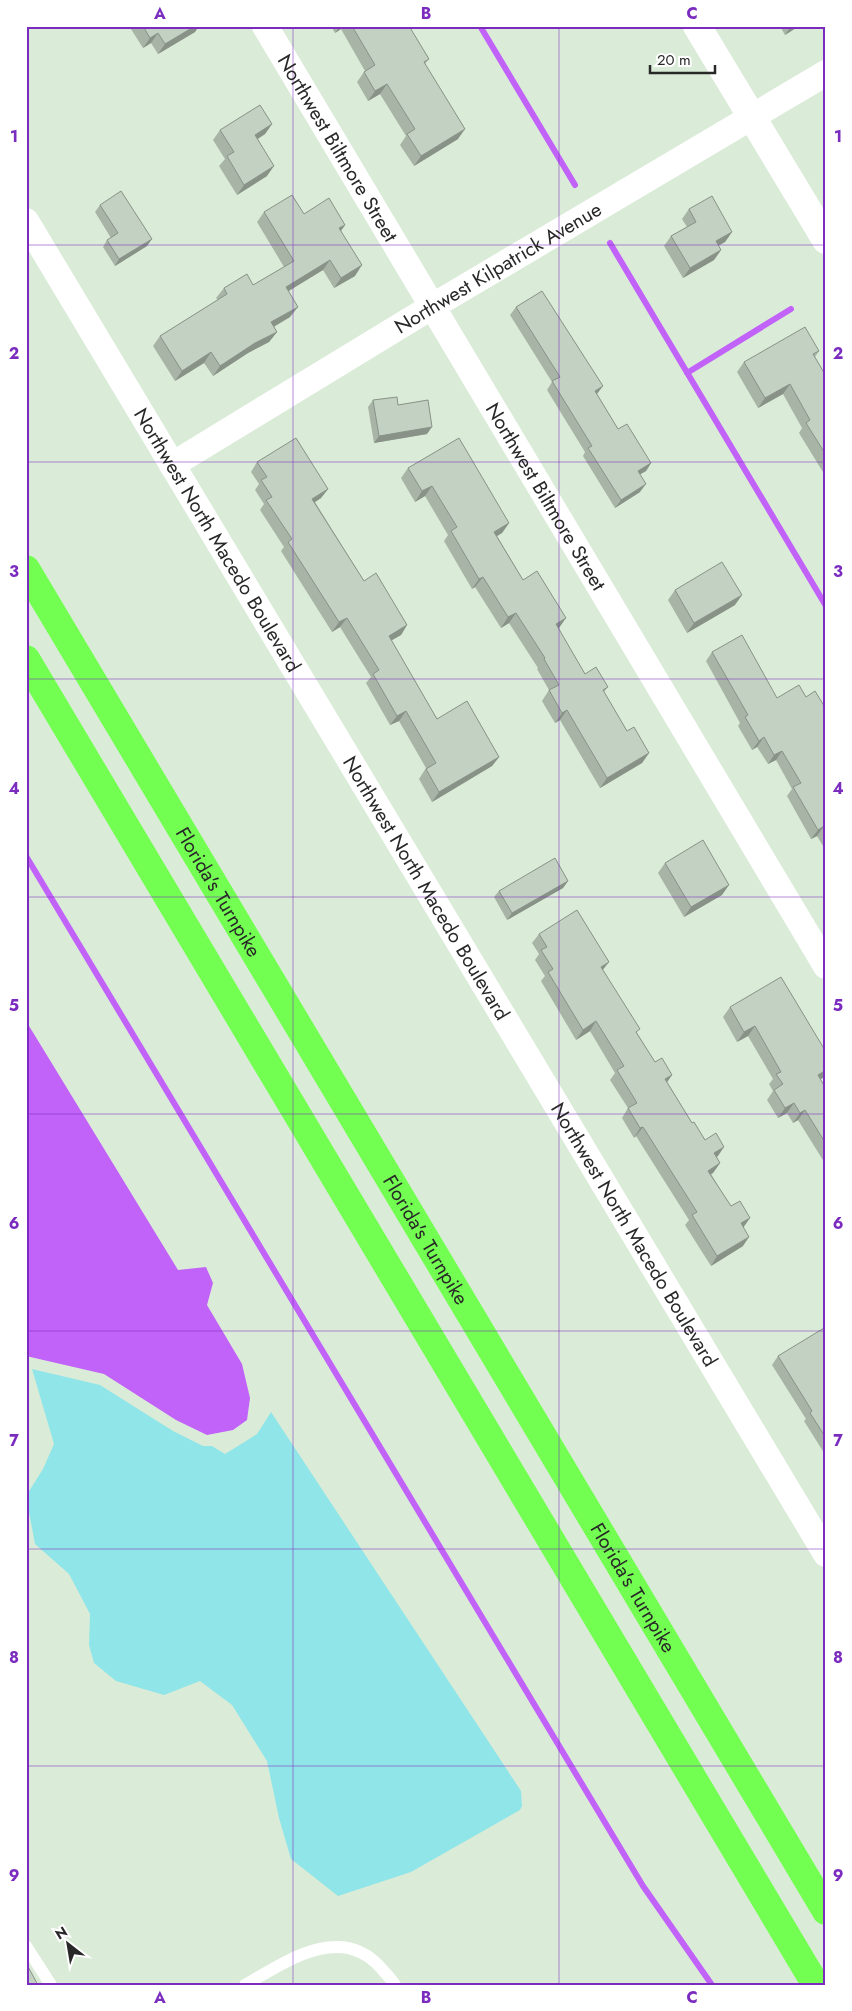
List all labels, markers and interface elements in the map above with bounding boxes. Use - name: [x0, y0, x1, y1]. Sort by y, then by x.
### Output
- text: A: [153, 2, 166, 25]
- text: B: [421, 2, 431, 25]
- text: C: [686, 2, 698, 25]
- scale bar: [650, 42, 714, 74]
- street label: Northwest Biltmore Street: [270, 49, 405, 247]
- text: 20 m: [657, 49, 691, 71]
- text: 1: [10, 125, 18, 148]
- text: 1: [834, 125, 842, 148]
- street label: Northwest Kilpatrick Avenue: [389, 195, 607, 341]
- text: 2: [9, 342, 19, 365]
- text: 2: [833, 342, 843, 365]
- street label: Northwest Biltmore Street: [479, 397, 613, 596]
- street label: Northwest North Macedo Boulevard: [127, 402, 308, 678]
- text: 3: [9, 560, 19, 583]
- text: 3: [833, 560, 843, 583]
- street label: Northwest North Macedo Boulevard: [336, 750, 517, 1026]
- text: 4: [8, 777, 20, 800]
- text: 4: [832, 777, 844, 800]
- street label: Florida's Turnpike: [168, 821, 269, 962]
- text: 5: [9, 994, 19, 1017]
- text: 5: [833, 994, 843, 1017]
- street label: Northwest North Macedo Boulevard: [544, 1097, 725, 1372]
- street label: Florida's Turnpike: [376, 1169, 476, 1310]
- text: 6: [9, 1212, 19, 1235]
- text: 6: [833, 1212, 843, 1235]
- text: 7: [9, 1429, 19, 1452]
- text: 7: [833, 1429, 843, 1452]
- street label: Florida's Turnpike: [583, 1517, 683, 1658]
- text: 8: [9, 1646, 19, 1669]
- text: 8: [833, 1646, 843, 1669]
- text: 9: [9, 1864, 19, 1887]
- text: 9: [833, 1864, 843, 1887]
- north arrow: [42, 1918, 92, 1968]
- text: N: [51, 1921, 71, 1944]
- text: A: [153, 1986, 166, 2009]
- text: B: [421, 1986, 431, 2009]
- text: C: [686, 1986, 698, 2009]

